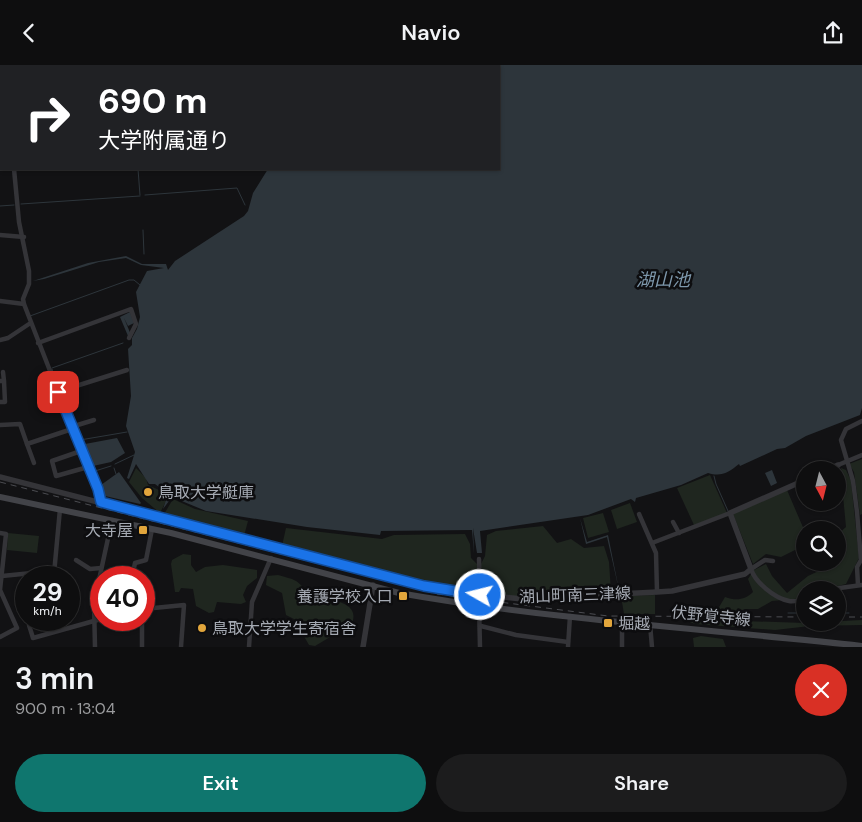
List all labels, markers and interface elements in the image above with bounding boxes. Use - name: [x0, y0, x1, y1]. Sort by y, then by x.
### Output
- text: Navio: [401, 18, 461, 47]
- icon: back: [15, 19, 43, 47]
- icon: share: [819, 19, 847, 47]
- text: 690 m: [98, 78, 208, 124]
- icon: right: [15, 85, 80, 150]
- text: 大学附属通り: [98, 126, 230, 155]
- water label: 湖山池: [636, 268, 692, 292]
- pin: [37, 371, 79, 413]
- icon: arrive: [44, 378, 72, 406]
- north arrow: [796, 461, 846, 511]
- map controls: [796, 461, 846, 631]
- place label: 鳥取大学艇庫: [158, 482, 254, 503]
- marker: 鳥取大学艇庫: [142, 486, 154, 498]
- place label: 大寺屋: [85, 520, 133, 541]
- button: search: [796, 521, 846, 571]
- marker: 大寺屋: [137, 524, 149, 536]
- speed limit sign: 40: [90, 566, 155, 631]
- position arrow: [453, 568, 505, 620]
- text: 29: [32, 576, 63, 609]
- button: layers: [796, 581, 846, 631]
- street label: 湖山町南三津線: [519, 583, 631, 607]
- place label: 養護学校入口: [297, 586, 393, 607]
- marker: 養護学校入口: [397, 590, 409, 602]
- street label: 伏野覚寺線: [670, 601, 752, 631]
- text: km/h: [33, 603, 62, 619]
- place label: 堀越: [618, 613, 650, 634]
- marker: 堀越: [602, 617, 614, 629]
- place label: 鳥取大学学生寄宿舎: [212, 618, 356, 639]
- marker: 鳥取大学学生寄宿舎: [196, 622, 208, 634]
- text: 3 min: [15, 659, 94, 698]
- button: close: [795, 664, 847, 716]
- text: 900 m · 13:04: [15, 698, 115, 719]
- button: Exit: [15, 754, 426, 812]
- button: Share: [436, 754, 847, 812]

